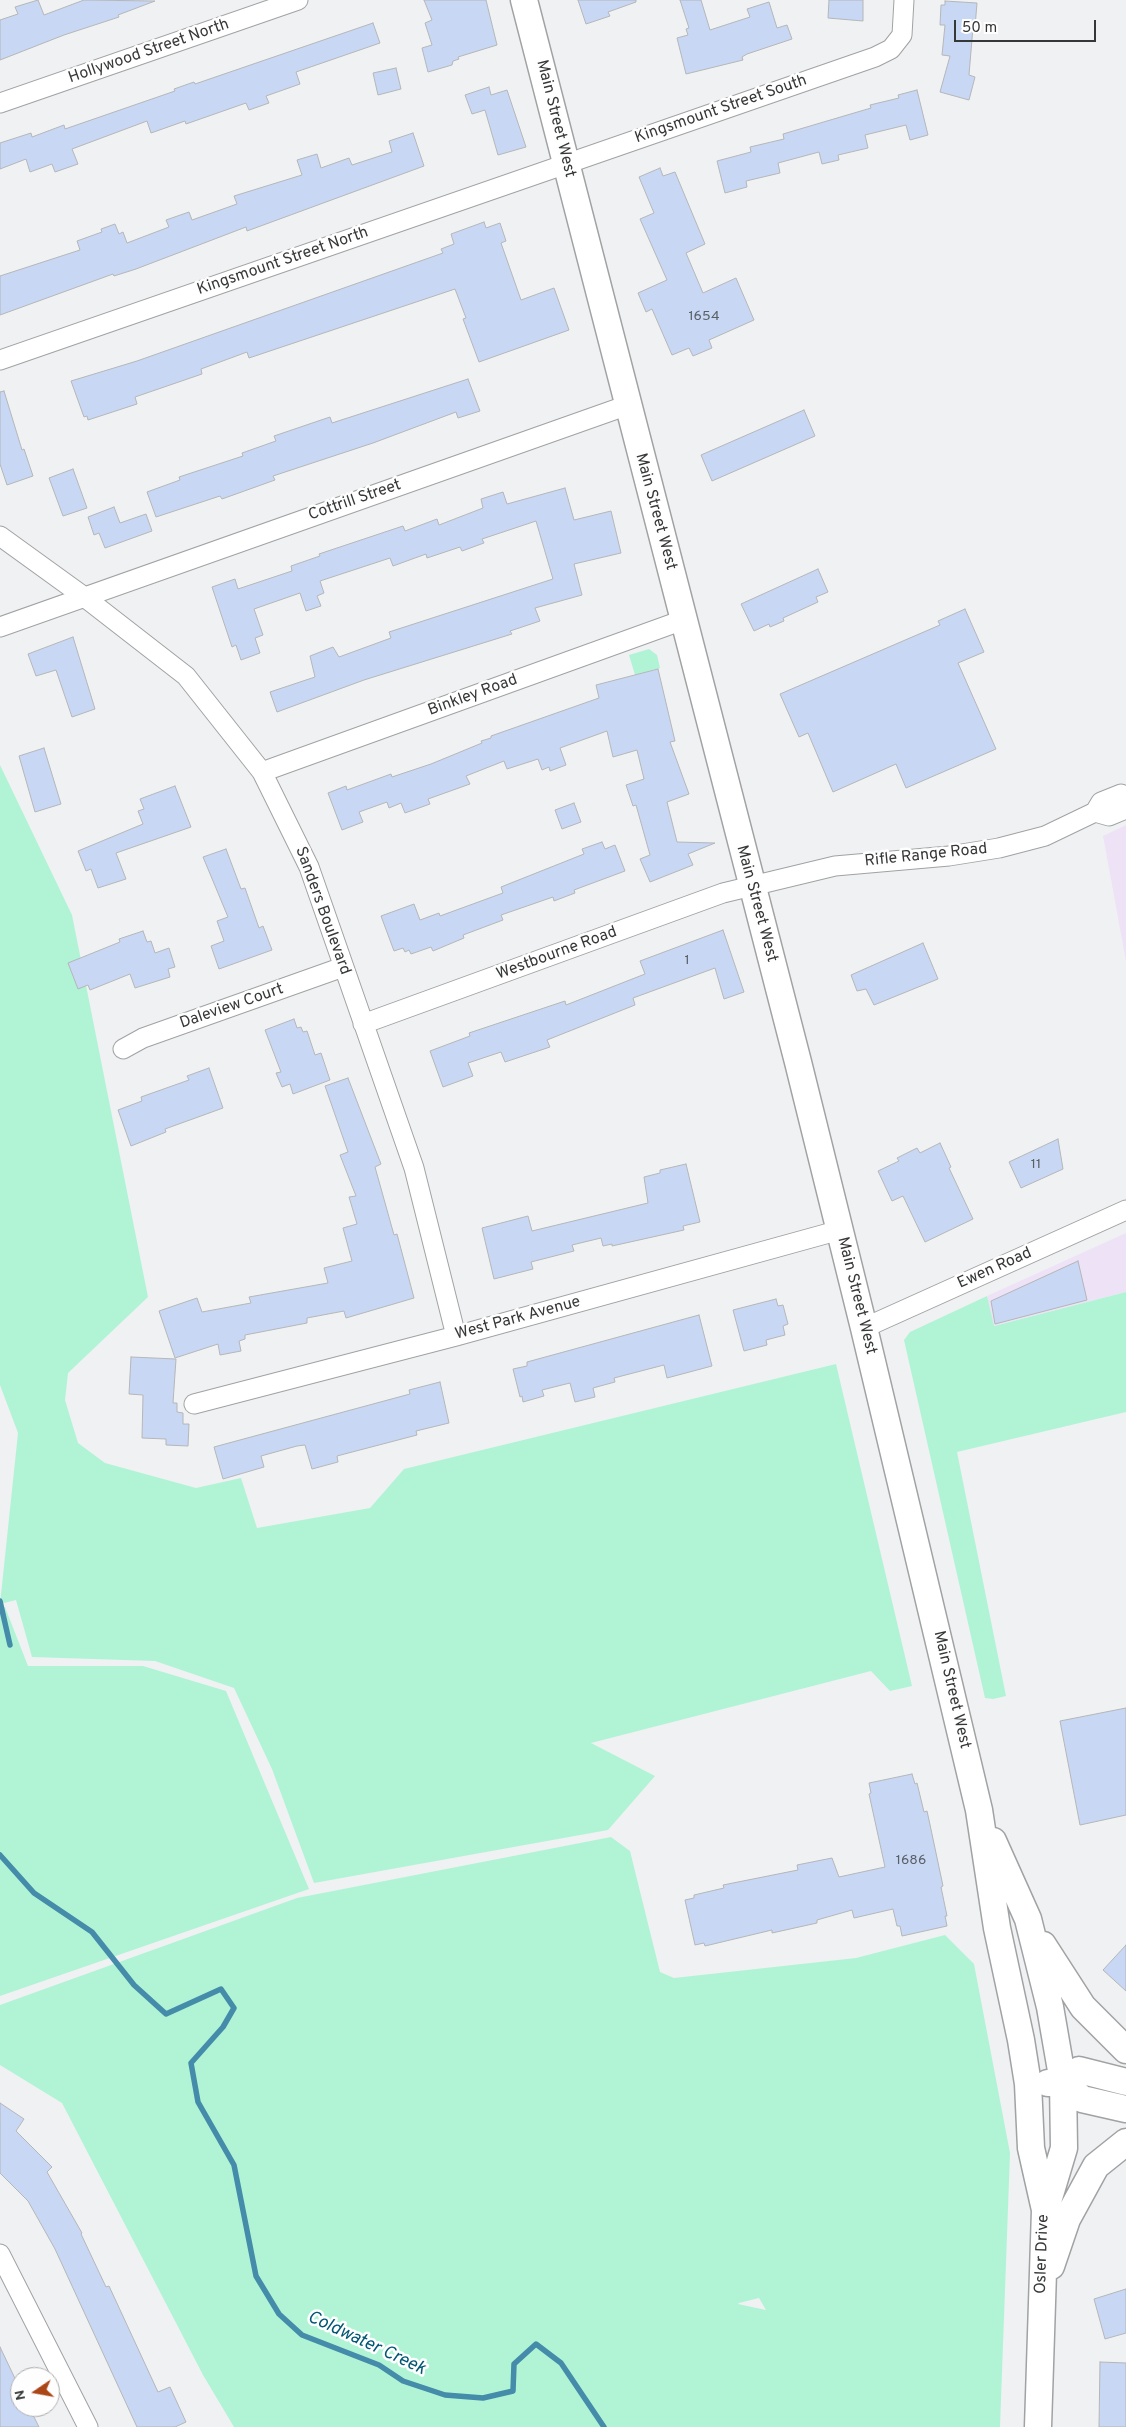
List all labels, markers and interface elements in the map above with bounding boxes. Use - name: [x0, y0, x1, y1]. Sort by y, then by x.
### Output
- scale bar: [956, 10, 1098, 42]
- street label: Hollywood Street North: [66, 15, 232, 89]
- text: 50 m: [962, 19, 997, 38]
- street label: Main Street West: [531, 58, 579, 180]
- street label: Kingsmount Street South: [633, 72, 809, 148]
- street label: Kingsmount Street North: [195, 224, 371, 300]
- house number: 1654: [688, 309, 720, 325]
- street label: Main Street West: [630, 451, 680, 573]
- street label: Cottrill Street: [306, 476, 404, 526]
- street label: Binkley Road: [426, 671, 520, 721]
- street label: Rifle Range Road: [864, 840, 988, 872]
- street label: Main Street West: [731, 843, 781, 965]
- street label: Sanders Boulevard: [290, 844, 354, 978]
- street label: Westbourne Road: [494, 923, 620, 985]
- house number: 1: [684, 953, 690, 969]
- street label: Daleview Court: [178, 980, 286, 1034]
- house number: 11: [1031, 1157, 1041, 1173]
- street label: Main Street West: [832, 1235, 880, 1357]
- street label: Ewen Road: [955, 1244, 1035, 1294]
- street label: West Park Avenue: [453, 1293, 583, 1345]
- street label: Main Street West: [928, 1629, 974, 1751]
- house number: 1686: [896, 1853, 926, 1869]
- street label: Osler Drive: [1032, 2214, 1054, 2294]
- water label: Coldwater Creek: [304, 2307, 428, 2381]
- north arrow: [10, 2367, 60, 2417]
- text: N: [11, 2388, 30, 2402]

